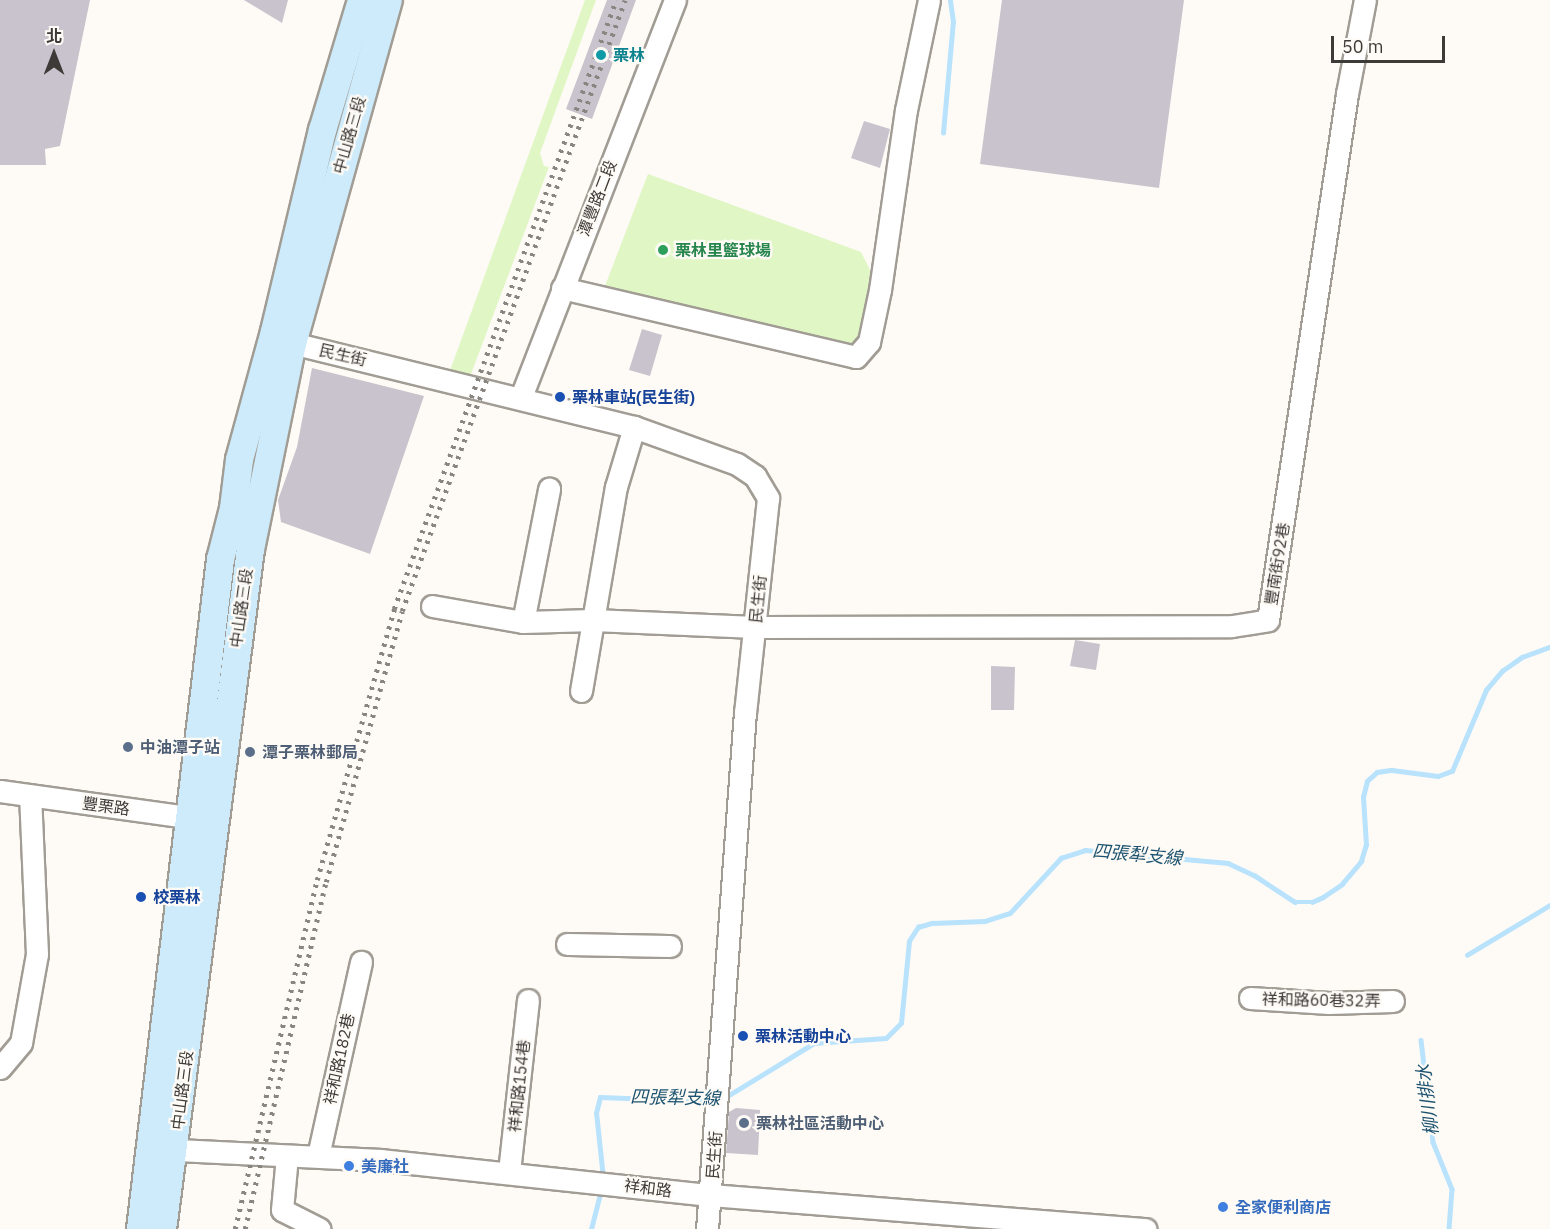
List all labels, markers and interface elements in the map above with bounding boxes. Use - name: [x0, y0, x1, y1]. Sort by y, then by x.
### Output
- north arrow: [24, 24, 84, 84]
- scale bar: [1334, 24, 1448, 62]
- text: 北: [46, 26, 62, 46]
- text: 50 m: [1342, 35, 1384, 58]
- place label: 栗林: [613, 45, 645, 65]
- marker: 栗林: [594, 48, 608, 62]
- street label: 中山路三段: [329, 94, 369, 176]
- street label: 潭豐路二段: [574, 157, 620, 239]
- place label: 栗林里籃球場: [675, 240, 771, 260]
- marker: 栗林里籃球場: [656, 243, 670, 257]
- street label: 民生街: [317, 340, 369, 370]
- place label: 栗林車站(民生街): [572, 387, 695, 407]
- marker: 栗林車站(民生街): [553, 390, 567, 404]
- street label: 豐南街92巷: [1261, 521, 1293, 607]
- street label: 中山路三段: [226, 567, 256, 649]
- street label: 民生街: [746, 574, 770, 624]
- place label: 中油潭子站: [140, 737, 220, 757]
- marker: 中油潭子站: [121, 740, 135, 754]
- place label: 潭子栗林郵局: [262, 742, 358, 762]
- marker: 潭子栗林郵局: [243, 745, 257, 759]
- street label: 豐栗路: [81, 793, 131, 819]
- water label: 四張犁支線: [1091, 840, 1183, 870]
- place label: 校栗林: [153, 887, 201, 907]
- marker: 校栗林: [134, 890, 148, 904]
- street label: 祥和路60巷32弄: [1262, 989, 1380, 1011]
- street label: 祥和路182巷: [320, 1012, 358, 1106]
- place label: 栗林活動中心: [755, 1026, 851, 1046]
- marker: 栗林活動中心: [736, 1029, 750, 1043]
- street label: 祥和路154巷: [505, 1039, 533, 1133]
- street label: 中山路三段: [168, 1049, 196, 1131]
- water label: 柳川排水: [1413, 1063, 1443, 1137]
- water label: 四張犁支線: [630, 1086, 720, 1110]
- place label: 栗林社區活動中心: [756, 1113, 884, 1133]
- marker: 栗林社區活動中心: [737, 1116, 751, 1130]
- street label: 民生街: [703, 1130, 725, 1180]
- place label: 美廉社: [361, 1156, 409, 1176]
- marker: 美廉社: [342, 1159, 356, 1173]
- street label: 祥和路: [623, 1176, 673, 1200]
- place label: 全家便利商店: [1235, 1197, 1331, 1217]
- marker: 全家便利商店: [1216, 1200, 1230, 1214]

